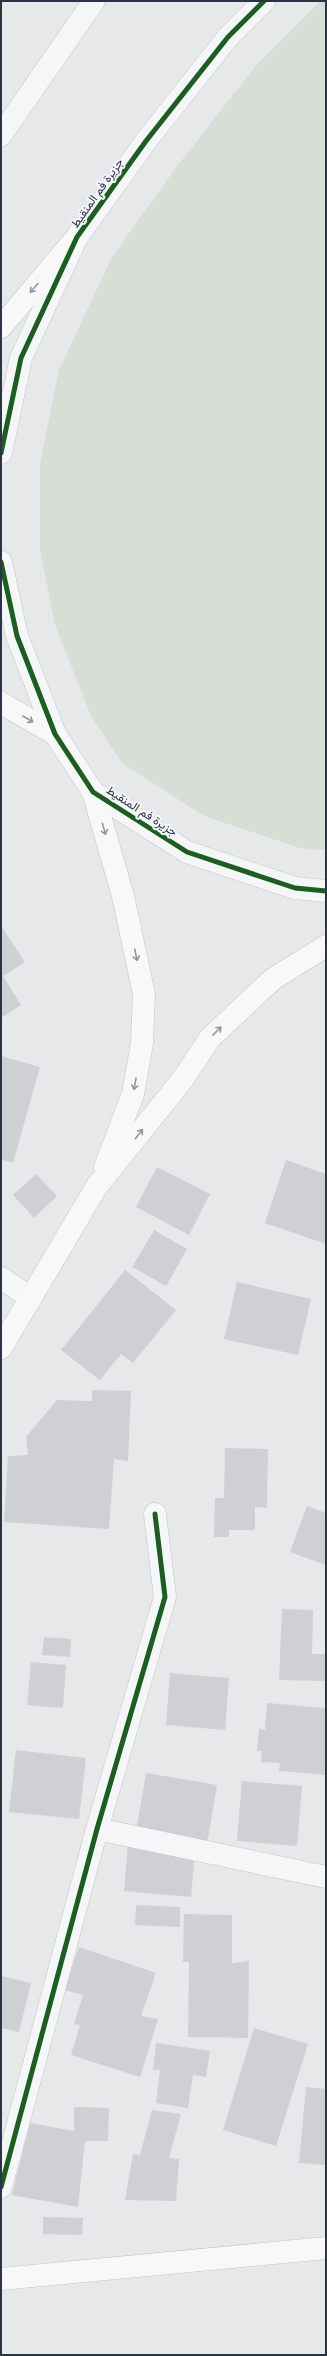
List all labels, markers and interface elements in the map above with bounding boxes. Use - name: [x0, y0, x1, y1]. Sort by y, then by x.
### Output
- street label: جزيرة فم المنقيط: [68, 156, 127, 231]
- one-way arrow: [29, 283, 38, 293]
- one-way arrow: [22, 715, 34, 723]
- street label: جزيرة فم المنقيط: [103, 783, 180, 840]
- one-way arrow: [101, 822, 108, 835]
- one-way arrow: [132, 948, 140, 961]
- one-way arrow: [212, 1026, 222, 1035]
- one-way arrow: [131, 1077, 139, 1090]
- one-way arrow: [135, 1128, 143, 1139]

